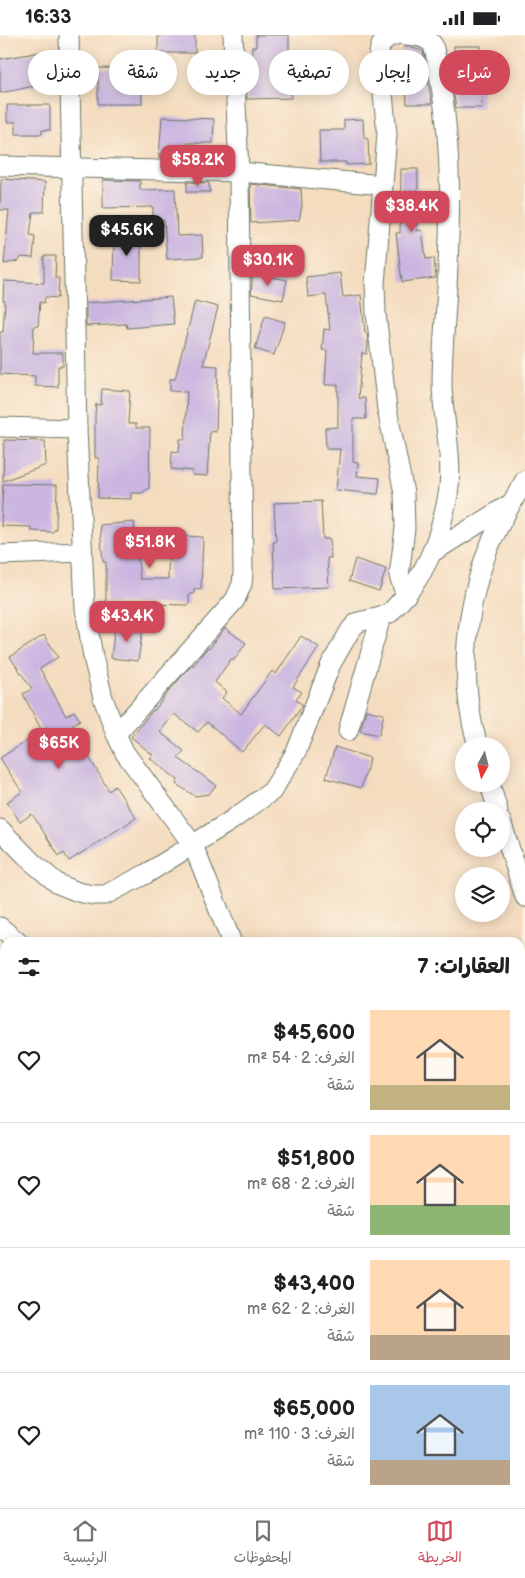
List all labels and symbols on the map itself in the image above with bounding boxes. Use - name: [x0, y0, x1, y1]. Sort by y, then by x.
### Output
- pin: $58.2K: [157, 145, 239, 187]
- pin: $38.4K: [371, 191, 453, 233]
- pin: $45.6K: [86, 215, 168, 257]
- pin: $30.1K: [227, 245, 309, 287]
- pin: $51.8K: [109, 527, 191, 569]
- pin: $43.4K: [86, 601, 168, 643]
- pin: $65K: [29, 727, 89, 770]
- north arrow: [455, 737, 510, 793]

